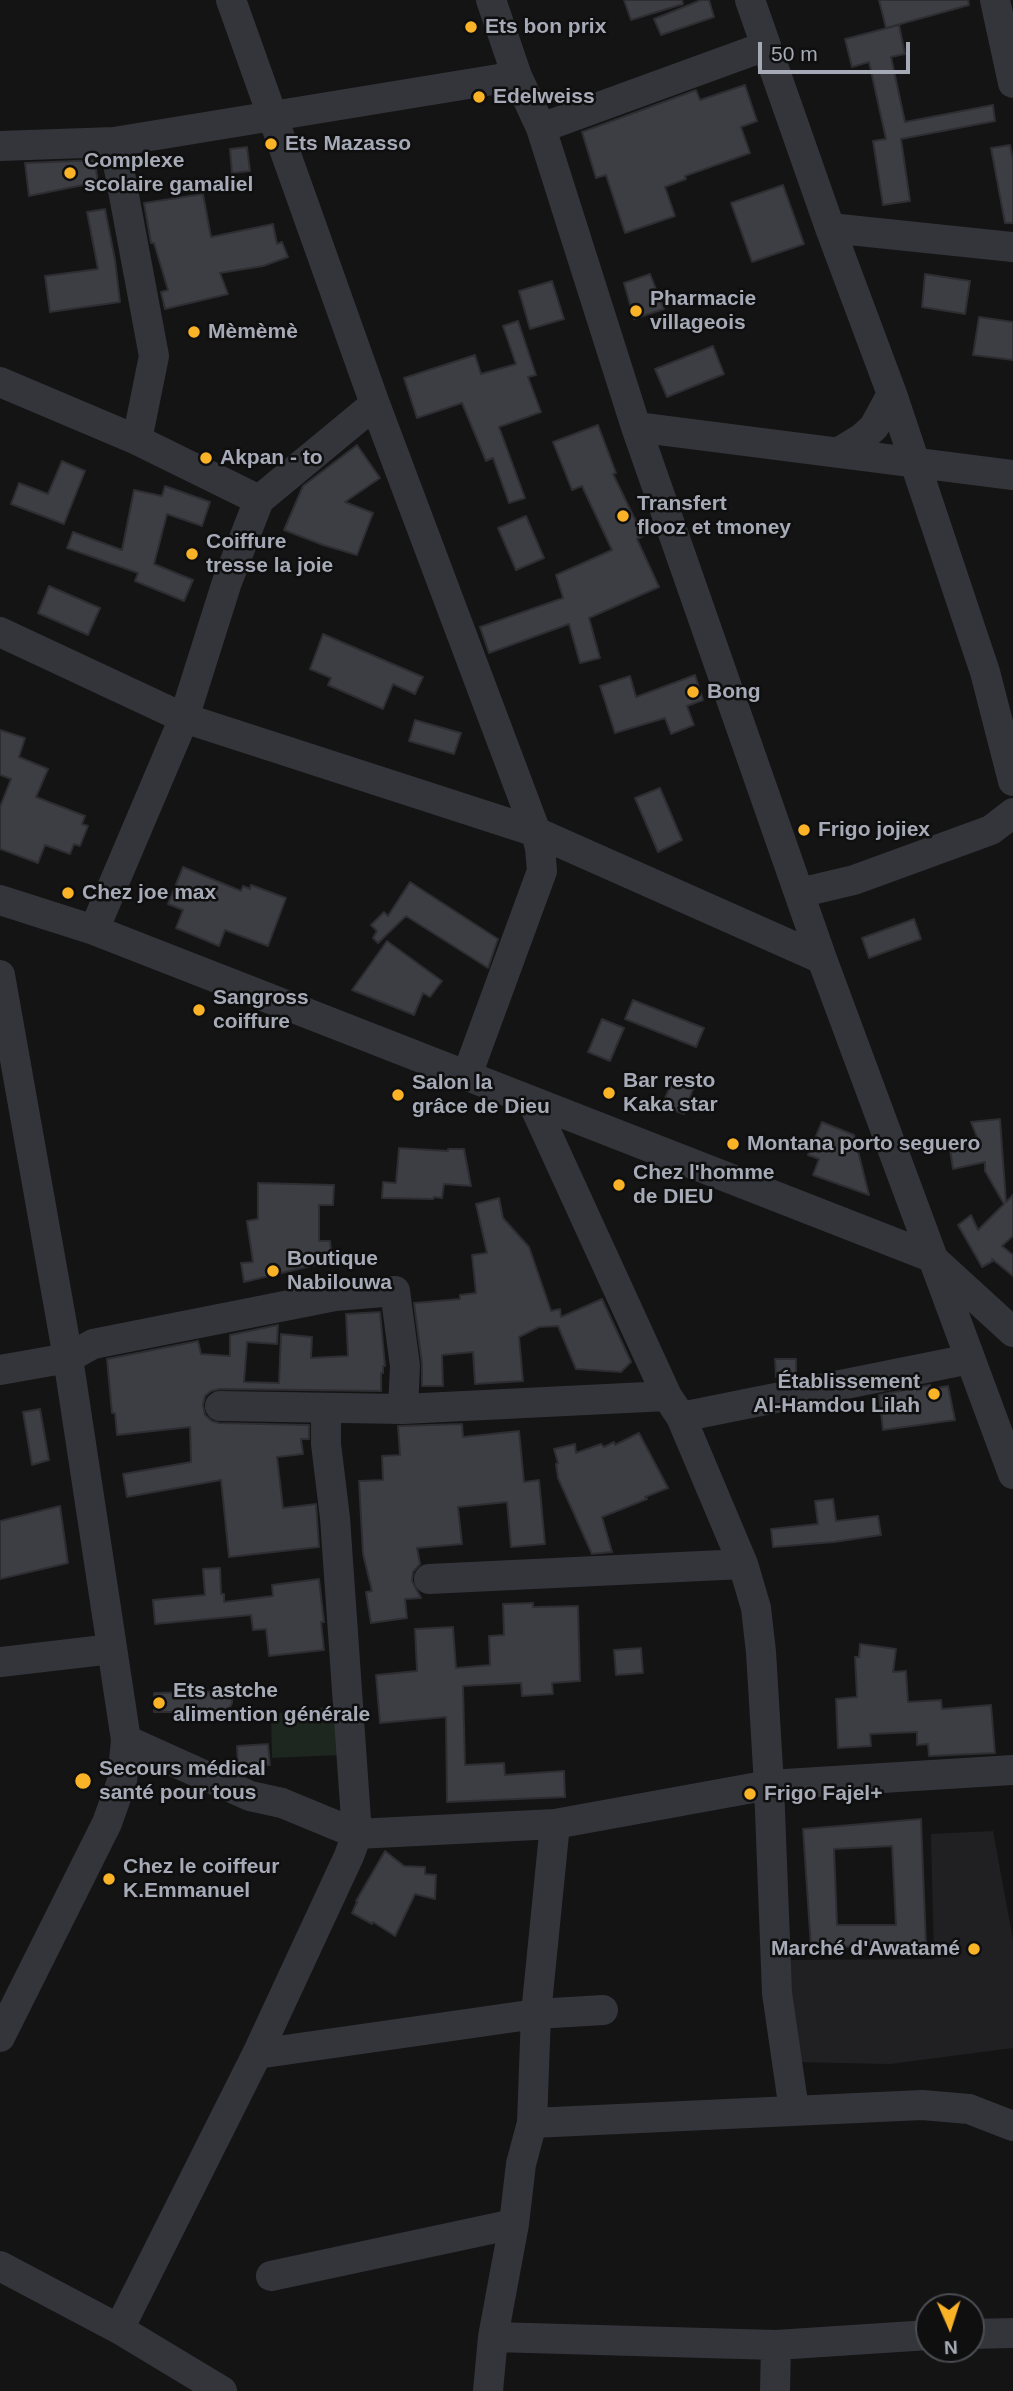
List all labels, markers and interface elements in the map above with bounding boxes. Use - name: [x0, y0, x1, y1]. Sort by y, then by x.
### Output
- place label: Ets bon prix: [485, 14, 606, 40]
- marker: Ets bon prix: [463, 19, 479, 35]
- scale bar: [761, 28, 913, 72]
- text: 50 m: [771, 42, 818, 65]
- place label: Edelweiss: [493, 84, 595, 110]
- marker: Edelweiss: [471, 89, 487, 105]
- place label: Ets Mazasso: [285, 131, 411, 157]
- marker: Ets Mazasso: [263, 136, 279, 152]
- place label: Complexe scolaire gamaliel: [84, 148, 253, 198]
- marker: Complexe scolaire gamaliel: [62, 165, 78, 181]
- place label: Pharmacie villageois: [650, 286, 756, 336]
- marker: Pharmacie villageois: [628, 303, 644, 319]
- place label: Mèmèmè: [208, 319, 298, 345]
- marker: Mèmèmè: [186, 324, 202, 340]
- place label: Akpan - to: [220, 445, 323, 471]
- marker: Akpan - to: [198, 450, 214, 466]
- place label: Transfert flooz et tmoney: [637, 491, 791, 541]
- marker: Transfert flooz et tmoney: [615, 508, 631, 524]
- place label: Coiffure tresse la joie: [206, 529, 333, 579]
- marker: Coiffure tresse la joie: [184, 546, 200, 562]
- place label: Bong: [707, 679, 761, 705]
- marker: Bong: [685, 684, 701, 700]
- place label: Frigo jojiex: [818, 817, 930, 843]
- marker: Frigo jojiex: [796, 822, 812, 838]
- place label: Chez joe max: [82, 880, 216, 906]
- marker: Chez joe max: [60, 885, 76, 901]
- place label: Sangross coiffure: [213, 985, 309, 1035]
- marker: Sangross coiffure: [191, 1002, 207, 1018]
- place label: Bar resto Kaka star: [623, 1068, 718, 1118]
- place label: Salon la grâce de Dieu: [412, 1070, 550, 1120]
- marker: Bar resto Kaka star: [601, 1085, 617, 1101]
- marker: Salon la grâce de Dieu: [390, 1087, 406, 1103]
- place label: Montana porto seguero: [747, 1131, 980, 1157]
- marker: Montana porto seguero: [725, 1136, 741, 1152]
- place label: Chez l'homme de DIEU: [633, 1160, 775, 1210]
- marker: Chez l'homme de DIEU: [611, 1177, 627, 1193]
- place label: Boutique Nabilouwa: [287, 1246, 392, 1296]
- marker: Boutique Nabilouwa: [265, 1263, 281, 1279]
- place label: Établissement Al-Hamdou Lilah: [753, 1369, 920, 1419]
- marker: Établissement Al-Hamdou Lilah: [926, 1386, 942, 1402]
- place label: Ets astche alimention générale: [173, 1678, 370, 1728]
- marker: Ets astche alimention générale: [151, 1695, 167, 1711]
- place label: Secours médical santé pour tous: [99, 1756, 266, 1806]
- marker: Secours médical santé pour tous: [73, 1771, 93, 1791]
- place label: Frigo Fajel+: [764, 1781, 882, 1807]
- marker: Frigo Fajel+: [742, 1786, 758, 1802]
- place label: Chez le coiffeur K.Emmanuel: [123, 1854, 279, 1904]
- marker: Chez le coiffeur K.Emmanuel: [101, 1871, 117, 1887]
- place label: Marché d'Awatamé: [771, 1936, 960, 1962]
- marker: Marché d'Awatamé: [966, 1941, 982, 1957]
- north arrow: [915, 2293, 985, 2363]
- text: N: [944, 2337, 958, 2358]

